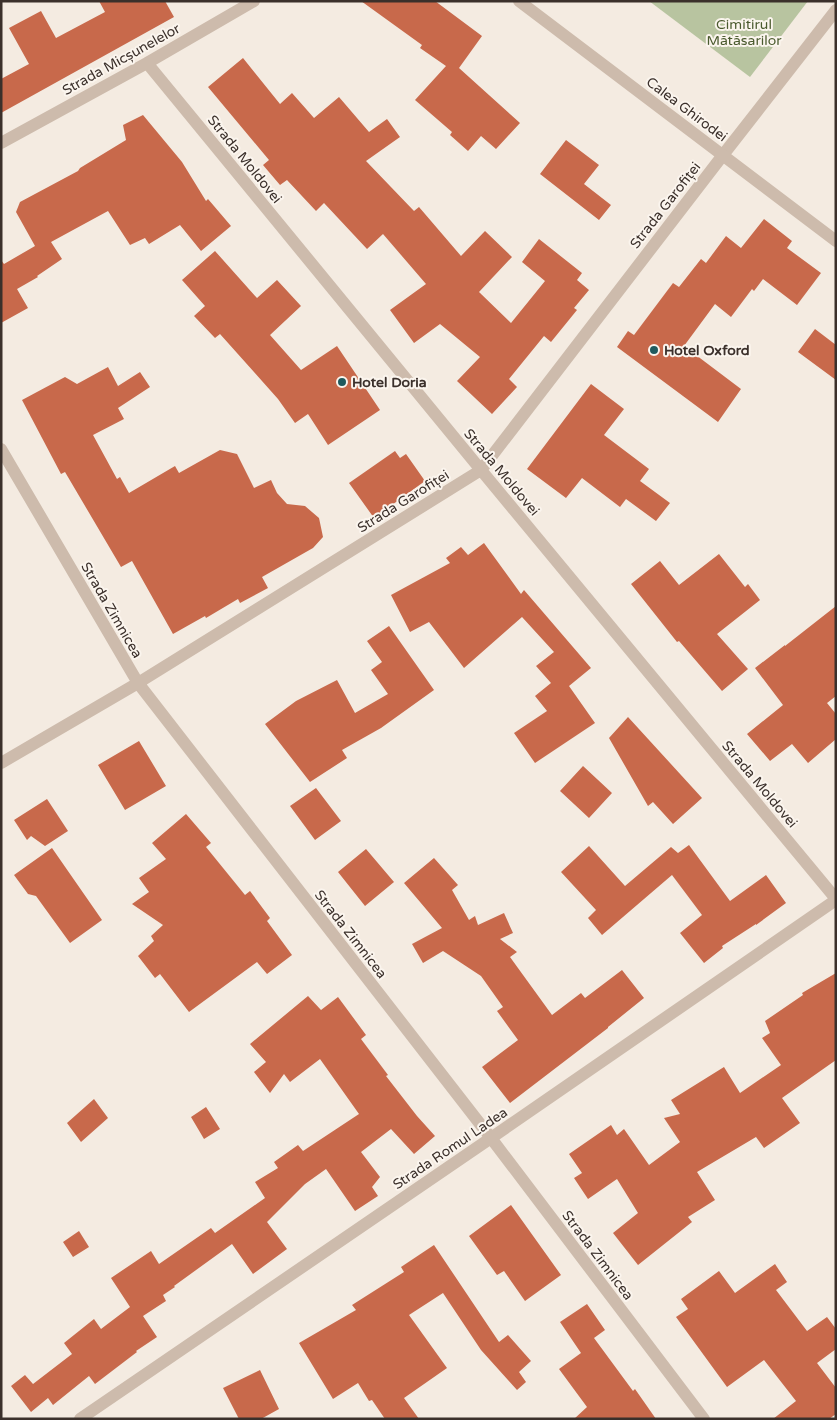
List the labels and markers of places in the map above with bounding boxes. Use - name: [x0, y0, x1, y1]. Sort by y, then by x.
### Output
- place label: Hotel Oxford: [664, 342, 750, 359]
- marker: Hotel Oxford: [648, 344, 660, 356]
- place label: Hotel Doria: [352, 374, 427, 391]
- marker: Hotel Doria: [336, 376, 348, 388]

